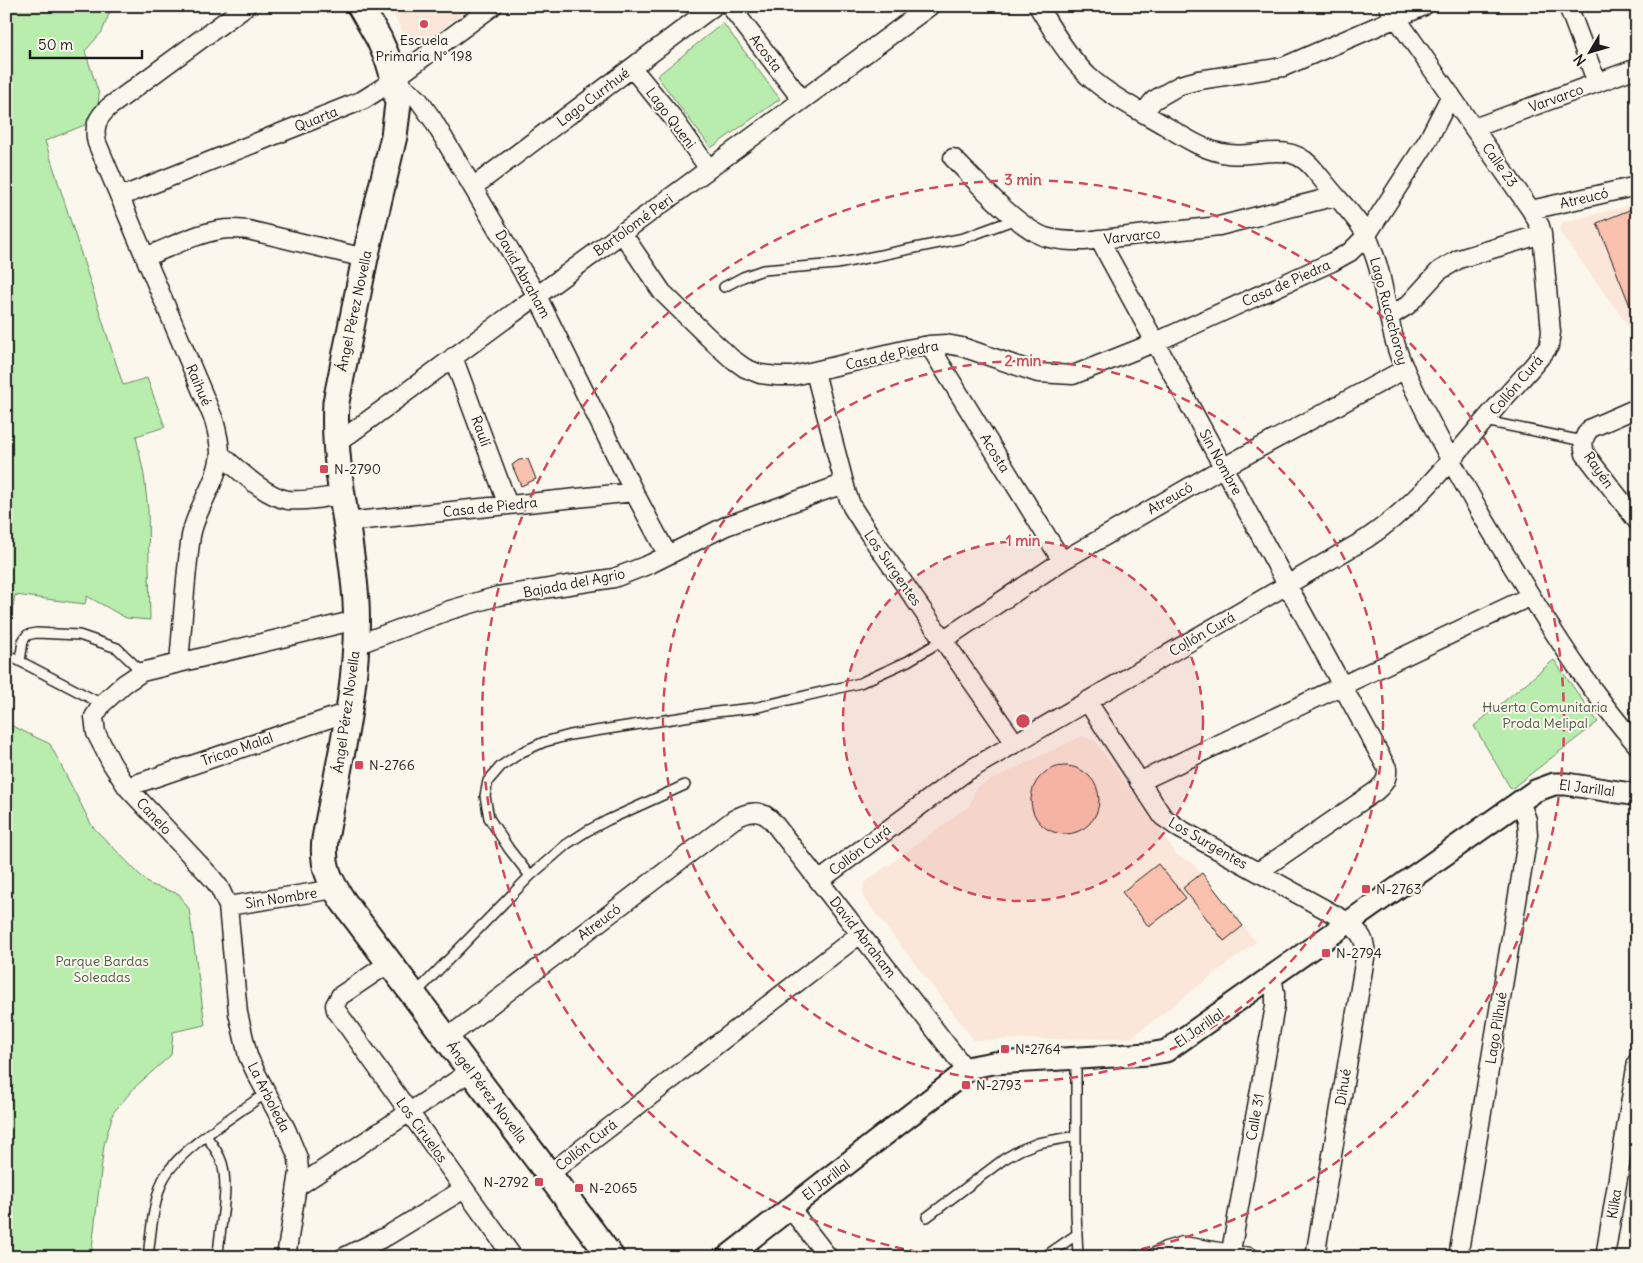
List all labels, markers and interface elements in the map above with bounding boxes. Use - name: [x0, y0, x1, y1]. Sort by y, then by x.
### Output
- marker: Escuela Primaria N° 198: [418, 18, 430, 30]
- scale bar: [30, 28, 142, 60]
- north arrow: [1566, 28, 1616, 78]
- place label: Escuela Primaria N° 198: [375, 31, 473, 65]
- street label: Acosta: [746, 31, 786, 75]
- text: 50 m: [38, 35, 73, 54]
- text: N: [1570, 51, 1590, 69]
- street label: Lago Currhué: [553, 64, 633, 130]
- street label: Varvarco: [1526, 80, 1586, 116]
- street label: Lago Queni: [642, 84, 700, 152]
- street label: Quarta: [292, 102, 340, 136]
- street label: Calle 23: [1478, 139, 1522, 191]
- text: 3 min: [1004, 170, 1042, 189]
- street label: Atreucó: [1558, 184, 1610, 212]
- street label: Bartolomé Peri: [590, 190, 676, 260]
- street label: Varvarco: [1103, 224, 1161, 248]
- street label: David Abraham: [491, 227, 555, 321]
- street label: Ángel Pérez Novella: [332, 249, 376, 373]
- street label: Lago Rucachoroy: [1366, 255, 1412, 367]
- street label: Casa de Piedra: [1239, 256, 1333, 310]
- street label: Casa de Piedra: [844, 336, 940, 374]
- text: 2 min: [1005, 351, 1042, 370]
- street label: Collón Curá: [1485, 351, 1547, 419]
- street label: Raihué: [182, 361, 216, 409]
- street label: Raulí: [467, 413, 495, 449]
- street label: Sin Nombre: [1196, 426, 1246, 498]
- street label: Acosta: [976, 430, 1014, 476]
- street label: Rayén: [1580, 448, 1618, 492]
- place label: N-2790: [334, 460, 381, 478]
- marker: N-2790: [318, 463, 330, 475]
- street label: Atreucó: [1144, 478, 1196, 518]
- street label: Casa de Piedra: [442, 493, 538, 521]
- street label: Los Surgentes: [860, 527, 926, 609]
- text: 1 min: [1006, 531, 1041, 550]
- street label: Bajada del Agrio: [521, 564, 627, 602]
- street label: Collón Curá: [1166, 608, 1238, 660]
- street label: Ángel Pérez Novella: [329, 650, 363, 774]
- park label: Huerta Comunitaria Proda Melipal: [1482, 698, 1608, 732]
- centre of rings: [1014, 712, 1032, 730]
- street label: Tricao Malal: [199, 728, 275, 770]
- place label: N-2766: [369, 756, 415, 774]
- marker: N-2766: [353, 759, 365, 771]
- street label: El Jarillal: [1558, 776, 1616, 800]
- street label: Canelo: [132, 794, 176, 838]
- street label: Los Surgentes: [1165, 813, 1251, 873]
- street label: Collón Curá: [825, 821, 895, 879]
- place label: N-2763: [1376, 880, 1422, 898]
- street label: Sin Nombre: [244, 883, 318, 913]
- marker: N-2763: [1360, 883, 1372, 895]
- street label: David Abraham: [826, 893, 900, 981]
- street label: Atreucó: [574, 900, 624, 944]
- place label: N-2794: [1336, 944, 1382, 962]
- marker: N-2794: [1320, 947, 1332, 959]
- park label: Parque Bardas Soleadas: [55, 952, 149, 986]
- street label: Lago Pilhué: [1481, 991, 1511, 1065]
- street label: El Jarillal: [1171, 1005, 1227, 1051]
- street label: Ángel Pérez Novella: [443, 1037, 531, 1147]
- place label: N-2764: [1015, 1040, 1061, 1058]
- marker: N-2764: [999, 1043, 1011, 1055]
- street label: La Arboleda: [244, 1059, 294, 1135]
- street label: Dihué: [1331, 1067, 1355, 1107]
- place label: N-2793: [976, 1076, 1022, 1094]
- marker: N-2793: [960, 1079, 972, 1091]
- street label: Calle 31: [1242, 1092, 1268, 1142]
- street label: Los Ciruelos: [392, 1094, 452, 1166]
- street label: Collón Curá: [552, 1115, 620, 1175]
- street label: El Jarillal: [798, 1156, 854, 1204]
- place label: N-2792: [483, 1173, 529, 1191]
- marker: N-2792: [533, 1176, 545, 1188]
- place label: N-2065: [589, 1179, 637, 1197]
- marker: N-2065: [573, 1182, 585, 1194]
- street label: Kilka: [1603, 1188, 1625, 1220]

